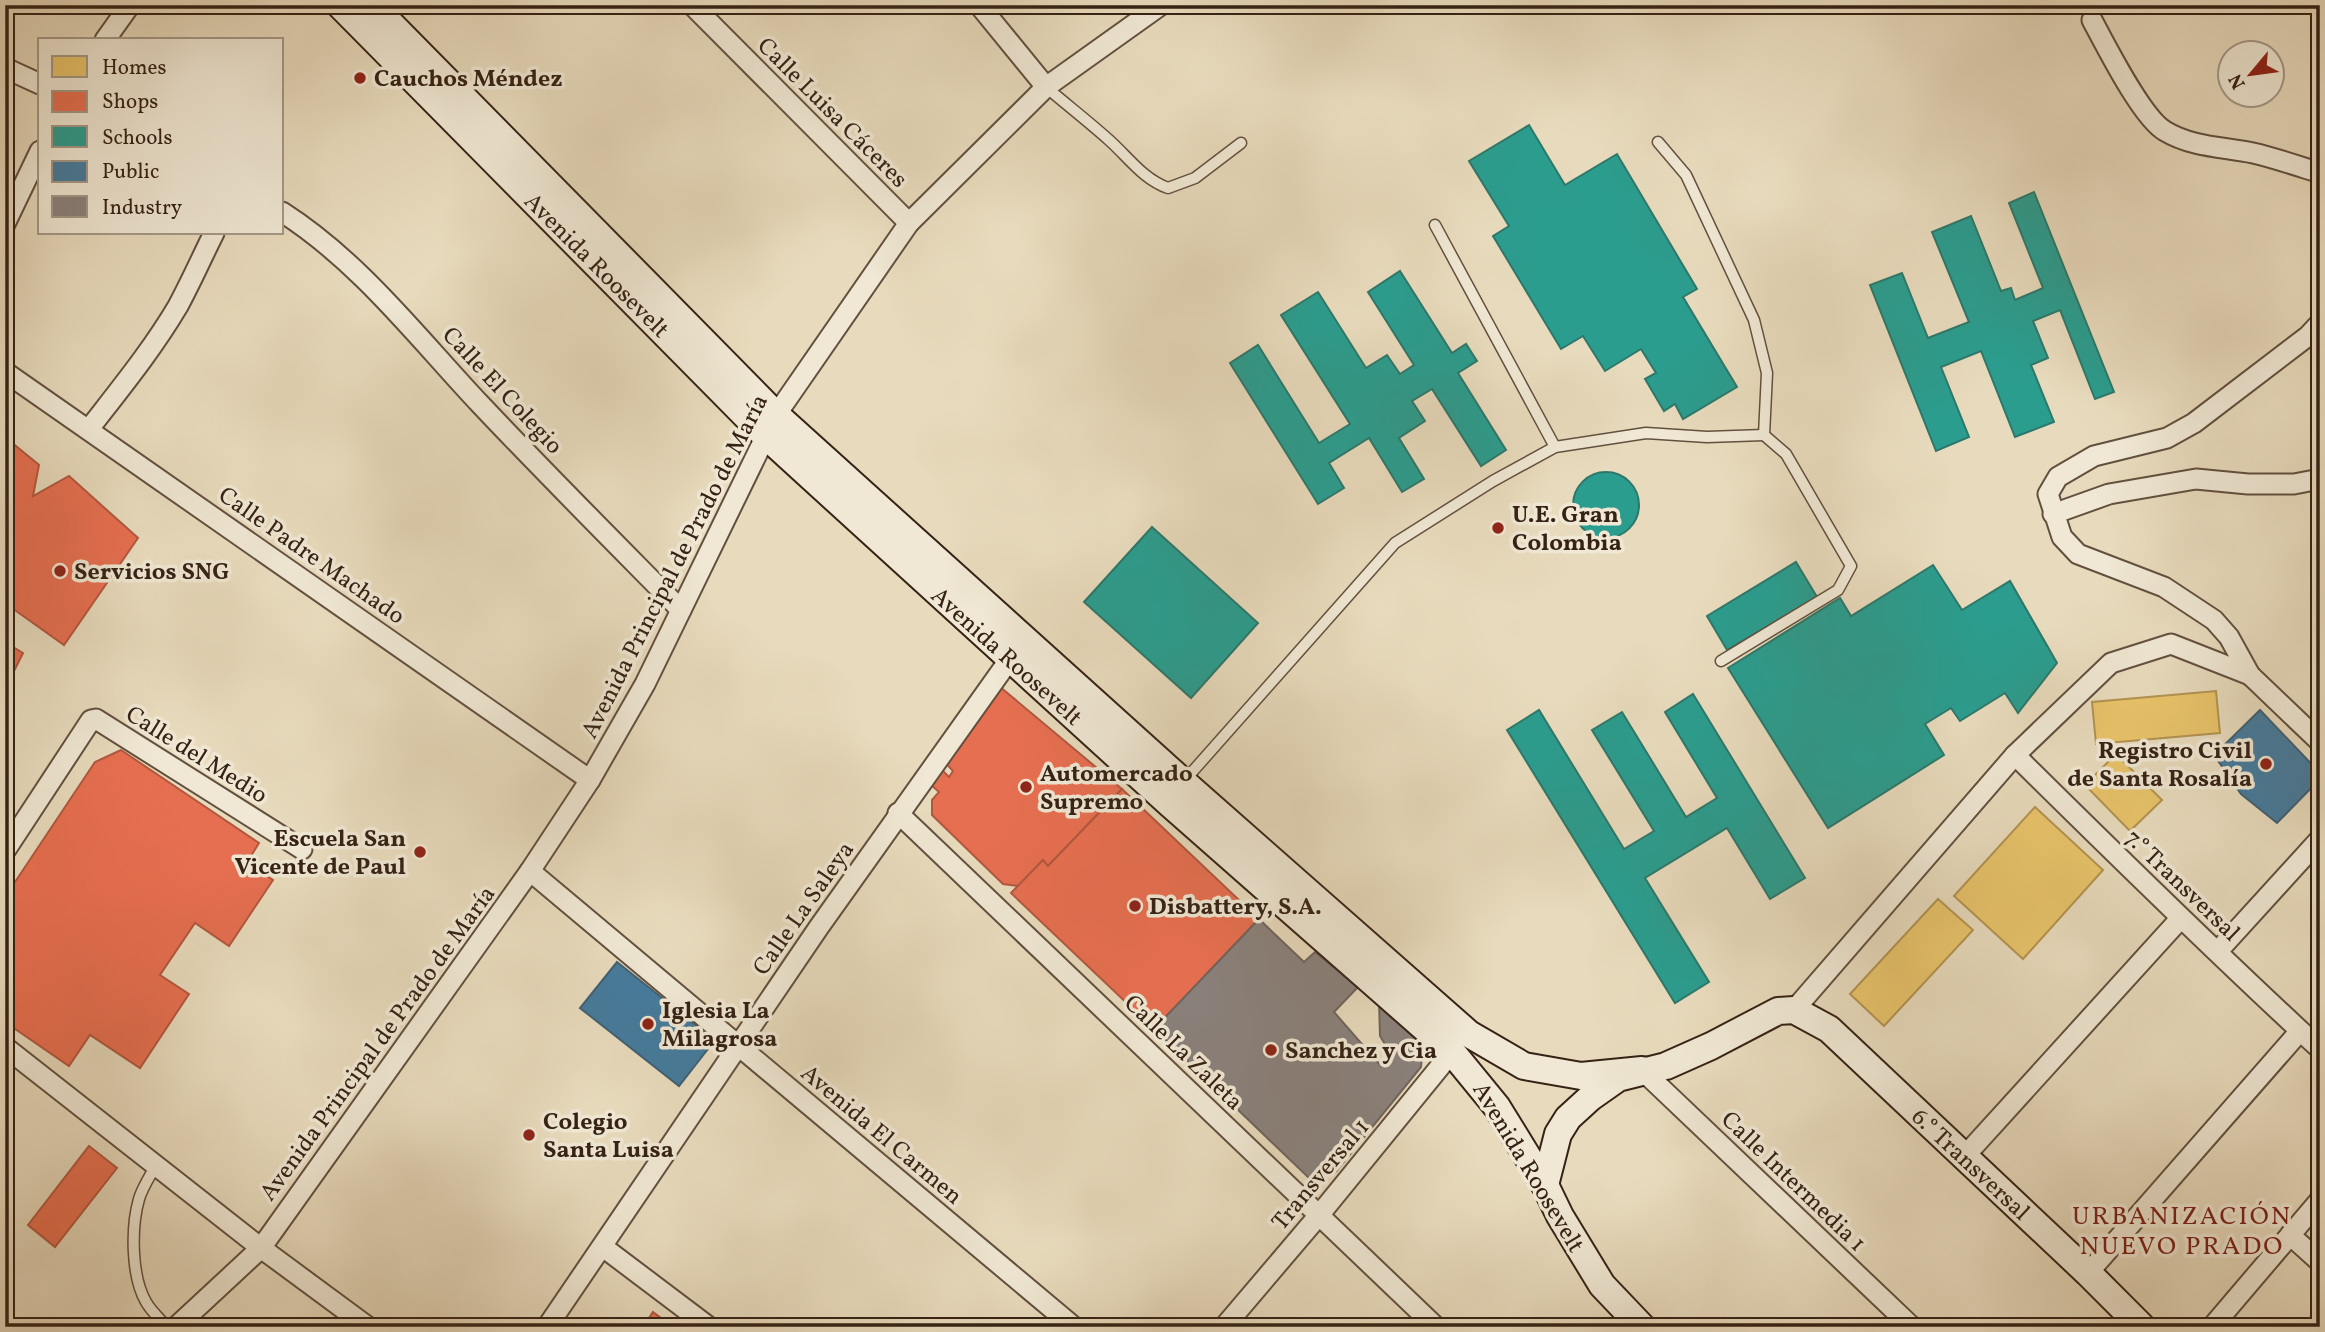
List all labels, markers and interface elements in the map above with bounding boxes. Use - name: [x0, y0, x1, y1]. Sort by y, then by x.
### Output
- street label: Calle Luisa Cáceres: [749, 30, 915, 196]
- legend: [38, 38, 284, 234]
- north arrow: [2216, 38, 2286, 108]
- text: Homes: [102, 54, 167, 83]
- place label: Cauchos Méndez: [374, 63, 562, 97]
- text: N: [2223, 69, 2253, 94]
- marker: Cauchos Méndez: [352, 70, 368, 86]
- text: Shops: [102, 88, 158, 117]
- text: Schools: [102, 124, 172, 153]
- text: Public: [102, 158, 159, 187]
- street label: Avenida Roosevelt: [515, 186, 676, 347]
- text: Industry: [102, 194, 183, 223]
- street label: Calle El Colegio: [433, 320, 570, 463]
- street label: Avenida Principal de Prado de María: [574, 389, 778, 745]
- street label: Calle Padre Machado: [211, 479, 411, 634]
- place label: U.E. Gran Colombia: [1512, 499, 1622, 561]
- marker: U.E. Gran Colombia: [1490, 520, 1506, 536]
- place label: Servicios SNG: [74, 556, 229, 590]
- marker: Servicios SNG: [52, 563, 68, 579]
- street label: Avenida Roosevelt: [922, 580, 1089, 735]
- street label: Calle del Medio: [118, 698, 274, 813]
- place label: Registro Civil de Santa Rosalía: [2067, 735, 2252, 797]
- marker: Registro Civil de Santa Rosalía: [2258, 756, 2274, 772]
- place label: Automercado Supremo: [1040, 758, 1193, 820]
- marker: Automercado Supremo: [1018, 779, 1034, 795]
- place label: Escuela San Vicente de Paul: [234, 823, 406, 885]
- street label: 7.° Transversal: [2116, 823, 2247, 950]
- street label: Calle La Saleya: [746, 835, 864, 983]
- marker: Escuela San Vicente de Paul: [412, 844, 428, 860]
- street label: Avenida Principal de Prado de María: [253, 880, 505, 1209]
- place label: Disbattery, S.A.: [1149, 891, 1322, 925]
- marker: Disbattery, S.A.: [1127, 898, 1143, 914]
- street label: Calle La Zaleta: [1115, 988, 1250, 1119]
- place label: Iglesia La Milagrosa: [662, 995, 777, 1057]
- marker: Iglesia La Milagrosa: [640, 1016, 656, 1032]
- place label: Sanchez y Cia: [1285, 1035, 1437, 1069]
- marker: Sanchez y Cia: [1263, 1042, 1279, 1058]
- street label: Avenida El Carmen: [792, 1058, 969, 1214]
- street label: Avenida Roosevelt: [1463, 1076, 1592, 1260]
- street label: 6.° Transversal: [1903, 1101, 2037, 1229]
- street label: Calle Intermedia 1: [1712, 1104, 1873, 1261]
- place label: Colegio Santa Luisa: [543, 1106, 674, 1168]
- street label: Transversal 1: [1265, 1112, 1378, 1239]
- marker: Colegio Santa Luisa: [521, 1127, 537, 1143]
- district label: URBANIZACIÓN NUEVO PRADO: [2072, 1199, 2292, 1265]

